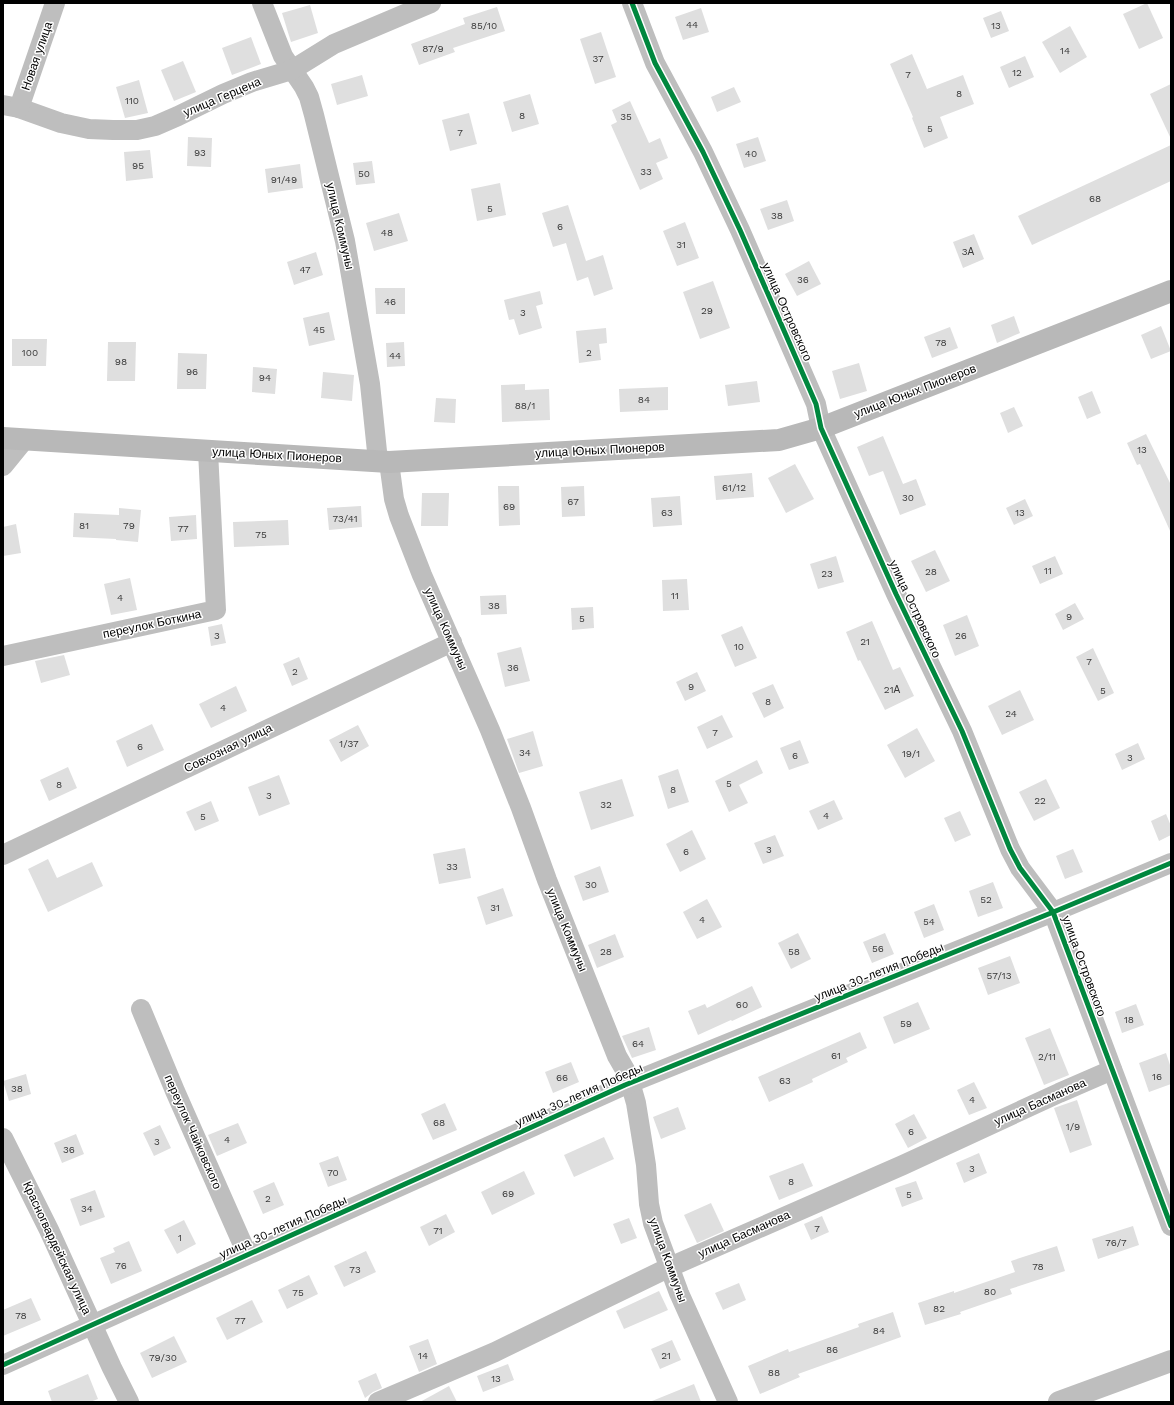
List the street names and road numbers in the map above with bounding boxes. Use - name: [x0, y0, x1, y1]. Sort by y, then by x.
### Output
- street label: Новая улица: [19, 19, 55, 92]
- street label: улица Герцена: [181, 74, 263, 120]
- street label: улица Коммуны: [323, 181, 357, 271]
- street label: улица Островского: [759, 261, 815, 364]
- street label: улица Юных Пионеров: [852, 361, 978, 421]
- street label: улица Юных Пионеров: [535, 440, 665, 460]
- street label: улица Юных Пионеров: [212, 445, 342, 465]
- street label: улица Островского: [886, 558, 944, 660]
- street label: улица Коммуны: [422, 586, 470, 672]
- street label: переулок Боткина: [101, 607, 203, 641]
- street label: Совхозная улица: [182, 720, 275, 775]
- street label: улица Коммуны: [544, 886, 590, 974]
- street label: улица Островского: [1059, 914, 1109, 1019]
- street label: улица 30-летия Победы: [812, 940, 946, 1004]
- street label: улица 30-летия Победы: [513, 1061, 645, 1129]
- street label: переулок Чайковского: [161, 1073, 225, 1192]
- street label: улица Басманова: [992, 1075, 1088, 1128]
- street label: Красногвардейская улица: [20, 1179, 94, 1317]
- street label: улица 30-летия Победы: [217, 1193, 349, 1261]
- street label: улица Басманова: [696, 1207, 792, 1260]
- street label: улица Коммуны: [646, 1216, 690, 1304]

